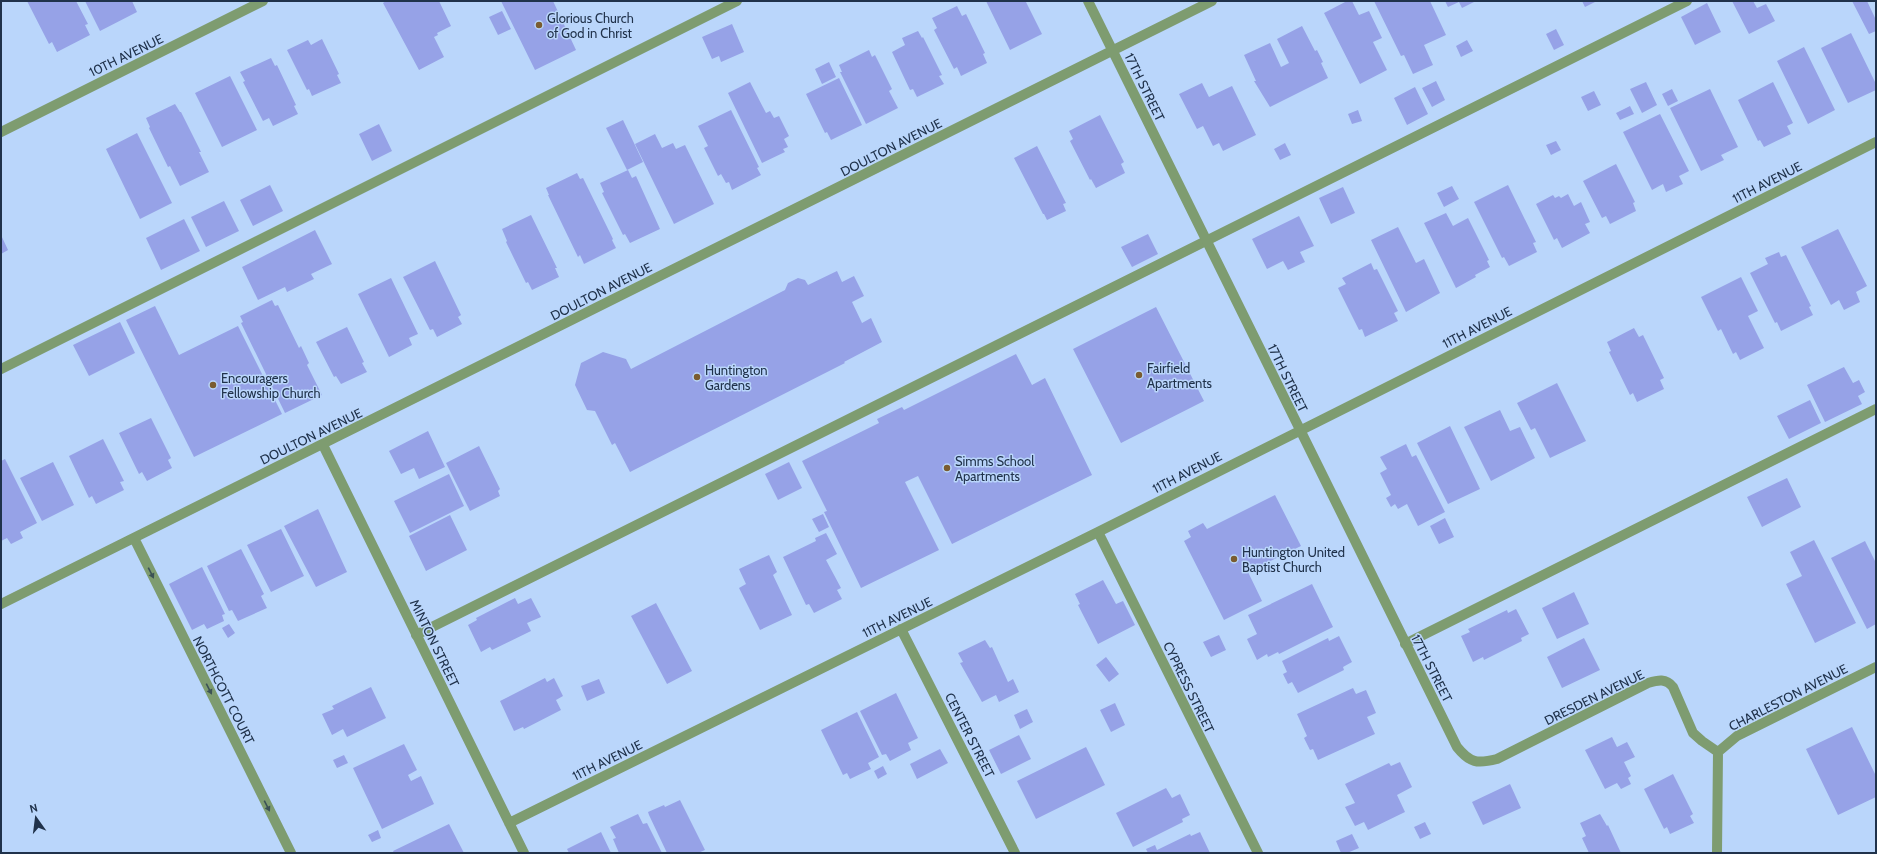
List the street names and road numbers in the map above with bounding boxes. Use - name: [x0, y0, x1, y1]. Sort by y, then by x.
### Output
- street label: 10TH AVENUE: [86, 30, 166, 80]
- street label: 17TH STREET: [1122, 50, 1168, 124]
- street label: DOULTON AVENUE: [838, 115, 944, 179]
- street label: 11TH AVENUE: [1730, 158, 1804, 206]
- street label: DOULTON AVENUE: [548, 259, 654, 323]
- street label: 11TH AVENUE: [1440, 303, 1514, 351]
- street label: 17TH STREET: [1265, 341, 1311, 415]
- street label: DOULTON AVENUE: [257, 404, 365, 468]
- street label: 11TH AVENUE: [1150, 448, 1224, 496]
- street label: 11TH AVENUE: [859, 593, 935, 641]
- street label: MINTON STREET: [407, 597, 463, 689]
- street label: 17TH STREET: [1408, 632, 1456, 705]
- street label: NORTHCOTT COURT: [190, 633, 258, 747]
- street label: CYPRESS STREET: [1160, 639, 1218, 735]
- street label: CHARLESTON AVENUE: [1726, 660, 1850, 734]
- street label: DRESDEN AVENUE: [1541, 666, 1647, 728]
- street label: CENTER STREET: [942, 690, 998, 780]
- street label: 11TH AVENUE: [569, 736, 645, 784]

